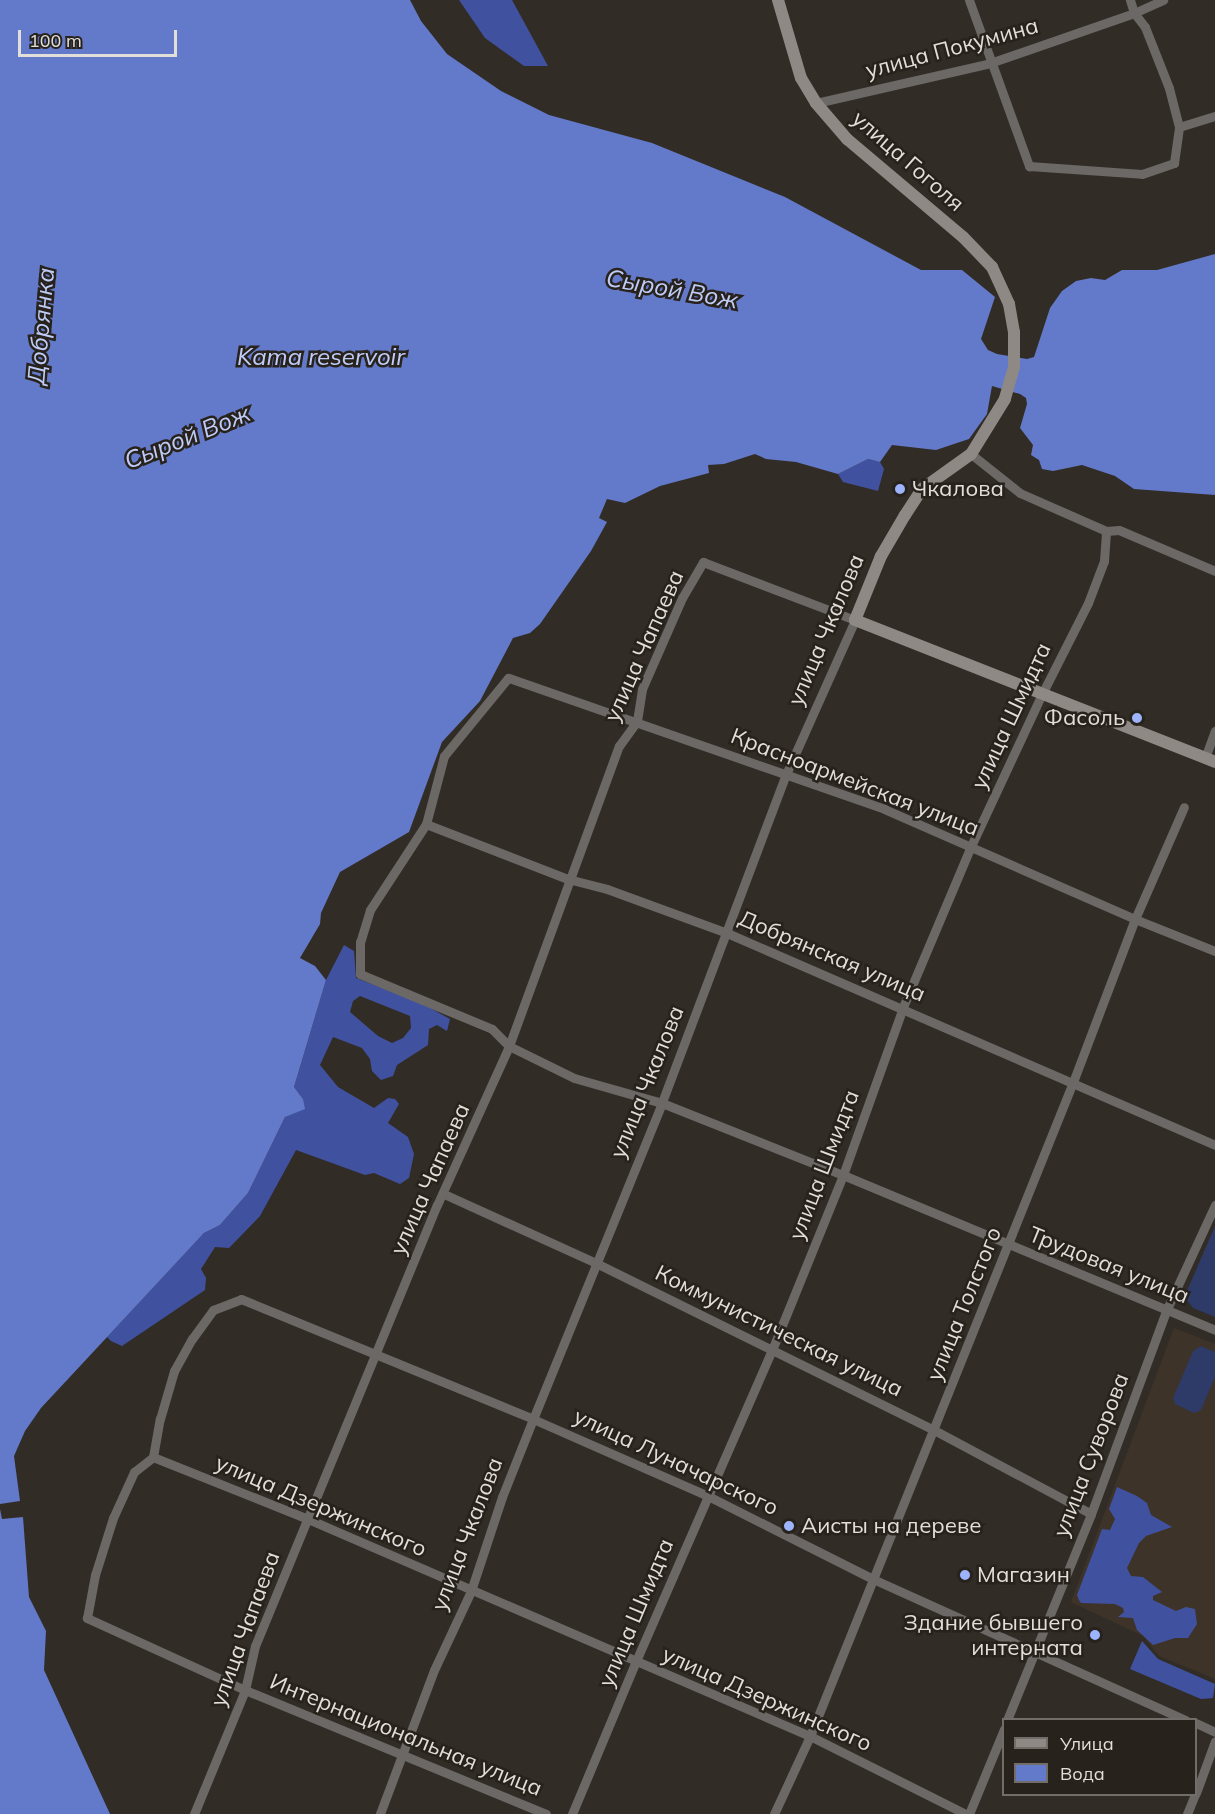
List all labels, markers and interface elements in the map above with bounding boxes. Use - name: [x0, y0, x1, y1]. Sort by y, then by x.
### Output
- street label: улица Покумина: [863, 12, 1041, 84]
- scale bar: [21, 18, 180, 56]
- text: 100 m: [29, 29, 82, 52]
- street label: улица Гоголя: [847, 105, 969, 217]
- water label: Сырой Вож: [604, 263, 740, 315]
- water label: Добрянка: [22, 267, 60, 385]
- water label: Kama reservoir: [237, 343, 405, 371]
- water label: Сырой Вож: [120, 399, 254, 475]
- place label: Чкалова: [912, 476, 1004, 502]
- marker: Чкалова: [893, 482, 907, 496]
- street label: улица Чкалова: [782, 550, 870, 710]
- street label: улица Чапаева: [599, 566, 689, 726]
- street label: улица Шмидта: [966, 639, 1056, 793]
- place label: Фасоль: [1044, 705, 1125, 731]
- marker: Фасоль: [1130, 711, 1144, 725]
- street label: Красноармейская улица: [727, 722, 983, 842]
- street label: Добрянская улица: [735, 905, 929, 1007]
- street label: улица Чкалова: [604, 1002, 690, 1162]
- street label: улица Шмидта: [783, 1086, 865, 1244]
- street label: улица Чапаева: [385, 1099, 475, 1259]
- street label: Трудовая улица: [1025, 1221, 1193, 1309]
- street label: улица Толстого: [921, 1223, 1007, 1385]
- street label: Коммунистическая улица: [651, 1260, 907, 1402]
- street label: улица Суворова: [1048, 1369, 1134, 1541]
- street label: улица Луначарского: [570, 1403, 782, 1521]
- street label: улица Дзержинского: [212, 1450, 430, 1562]
- street label: улица Чкалова: [426, 1454, 508, 1614]
- place label: Аисты на дереве: [801, 1513, 981, 1539]
- marker: Аисты на дереве: [782, 1519, 796, 1533]
- street label: улица Шмидта: [593, 1535, 679, 1691]
- street label: улица Чапаева: [205, 1548, 285, 1710]
- place label: Магазин: [977, 1562, 1070, 1588]
- marker: Магазин: [958, 1568, 972, 1582]
- place label: Здание бывшего интерната: [903, 1609, 1083, 1660]
- marker: Здание бывшего интерната: [1088, 1628, 1102, 1642]
- street label: улица Дзержинского: [658, 1641, 876, 1757]
- street label: Интернациональная улица: [266, 1668, 546, 1802]
- legend: [1002, 1718, 1197, 1796]
- text: Улица: [1060, 1732, 1114, 1755]
- text: Вода: [1060, 1762, 1105, 1785]

